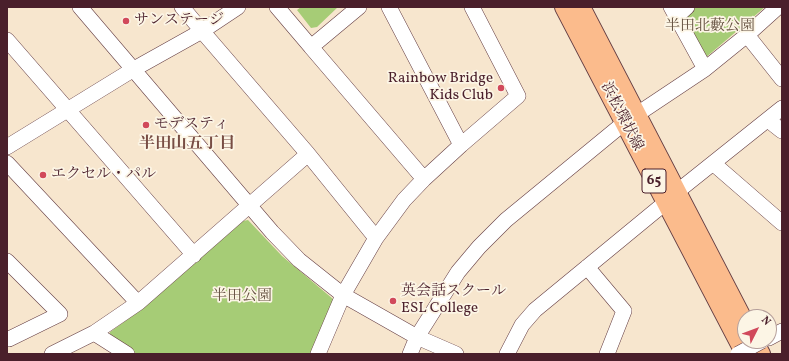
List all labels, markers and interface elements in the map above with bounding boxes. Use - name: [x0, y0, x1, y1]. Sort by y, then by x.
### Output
- place label: サンステージ: [134, 12, 224, 30]
- marker: サンステージ: [121, 16, 131, 26]
- park label: 半田北藪公園: [665, 18, 755, 36]
- place label: Rainbow Bridge Kids Club: [388, 70, 493, 105]
- street label: 浜松環状線: [596, 80, 646, 154]
- marker: Rainbow Bridge Kids Club: [496, 83, 506, 93]
- place label: モデスティ: [154, 116, 229, 134]
- marker: モデスティ: [141, 120, 151, 130]
- district label: 半田山五丁目: [139, 135, 235, 155]
- place label: エクセル・パル: [51, 166, 156, 184]
- road number: 65: [642, 169, 666, 193]
- marker: エクセル・パル: [38, 170, 48, 180]
- place label: 英会話スクール ESL College: [401, 283, 506, 318]
- park label: 半田公園: [212, 288, 272, 306]
- marker: 英会話スクール ESL College: [388, 296, 398, 306]
- north arrow: [737, 309, 777, 349]
- text: N: [757, 313, 774, 329]

